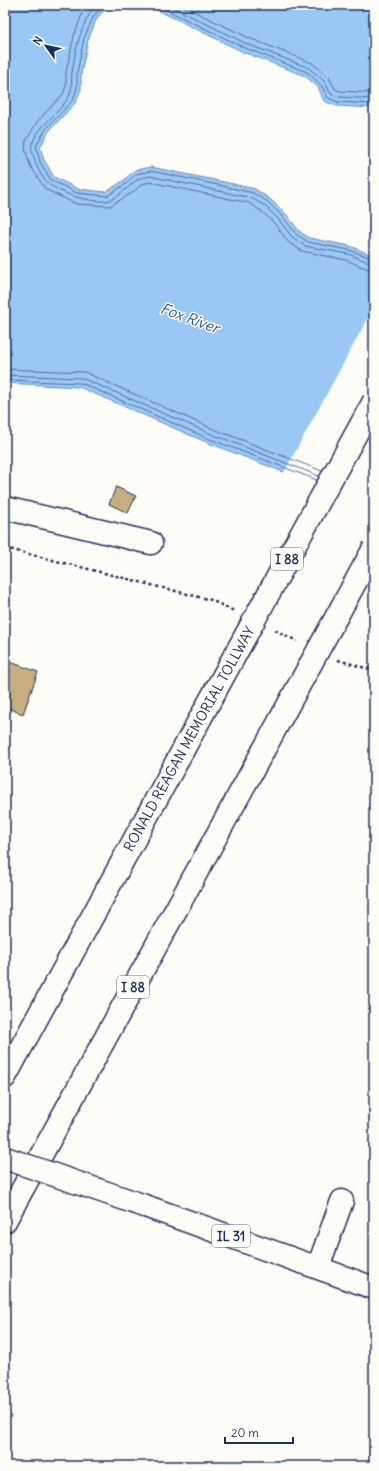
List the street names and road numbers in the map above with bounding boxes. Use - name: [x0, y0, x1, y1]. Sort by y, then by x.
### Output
- road number: I 88: [271, 548, 303, 570]
- street label: RONALD REAGAN MEMORIAL TOLLWAY: [119, 623, 259, 855]
- road number: I 88: [117, 976, 149, 998]
- road number: IL 31: [212, 1225, 250, 1247]

